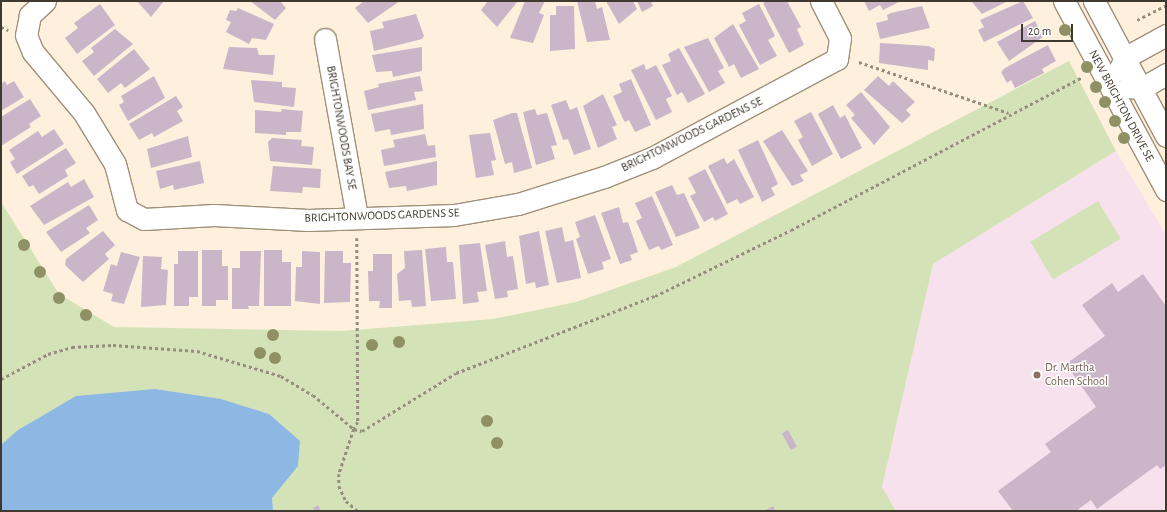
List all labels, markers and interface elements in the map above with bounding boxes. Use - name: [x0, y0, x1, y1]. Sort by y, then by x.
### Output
- scale bar: [1023, 16, 1075, 42]
- text: 20 m: [1028, 25, 1051, 37]
- street label: NEW BRIGHTON DRIVE SE: [1085, 48, 1157, 164]
- street label: BRIGHTONWOODS BAY SE: [323, 65, 359, 191]
- street label: BRIGHTONWOODS GARDENS SE: [619, 95, 765, 175]
- street label: BRIGHTONWOODS GARDENS SE: [304, 206, 460, 226]
- place label: Dr. Martha Cohen School: [1045, 361, 1108, 389]
- marker: Dr. Martha Cohen School: [1032, 370, 1042, 380]

